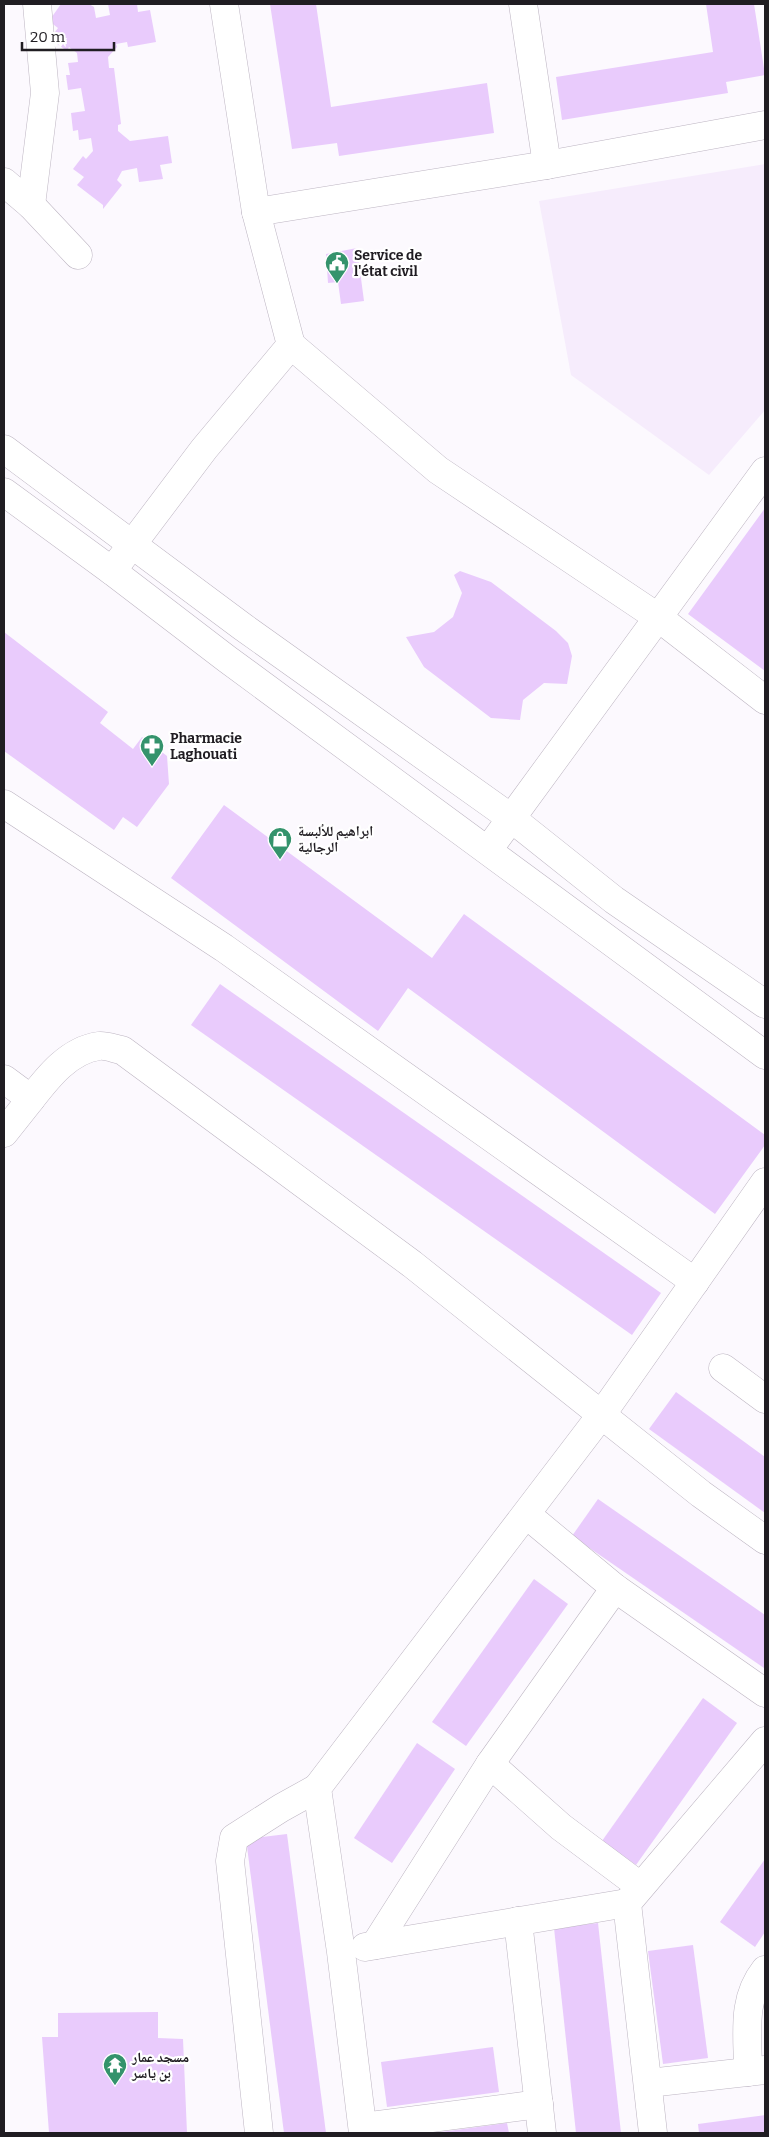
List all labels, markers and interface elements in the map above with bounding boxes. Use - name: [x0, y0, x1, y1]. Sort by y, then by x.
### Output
- scale bar: [22, 20, 115, 52]
- text: 20 m: [30, 28, 66, 46]
- place label: Service de l'état civil: [354, 247, 422, 280]
- public building icon: Service de l'état civil: [324, 250, 350, 284]
- place label: Pharmacie Laghouati: [170, 730, 242, 763]
- pharmacy icon: Pharmacie Laghouati: [139, 733, 165, 767]
- place label: ابراهيم للألبسة الرجالية: [298, 823, 373, 856]
- shop icon: ابراهيم للألبسة الرجالية: [267, 826, 293, 860]
- place label: مسجد عمار بن ياسر: [131, 2049, 189, 2082]
- temple icon: مسجد عمار بن ياسر: [102, 2052, 128, 2086]

